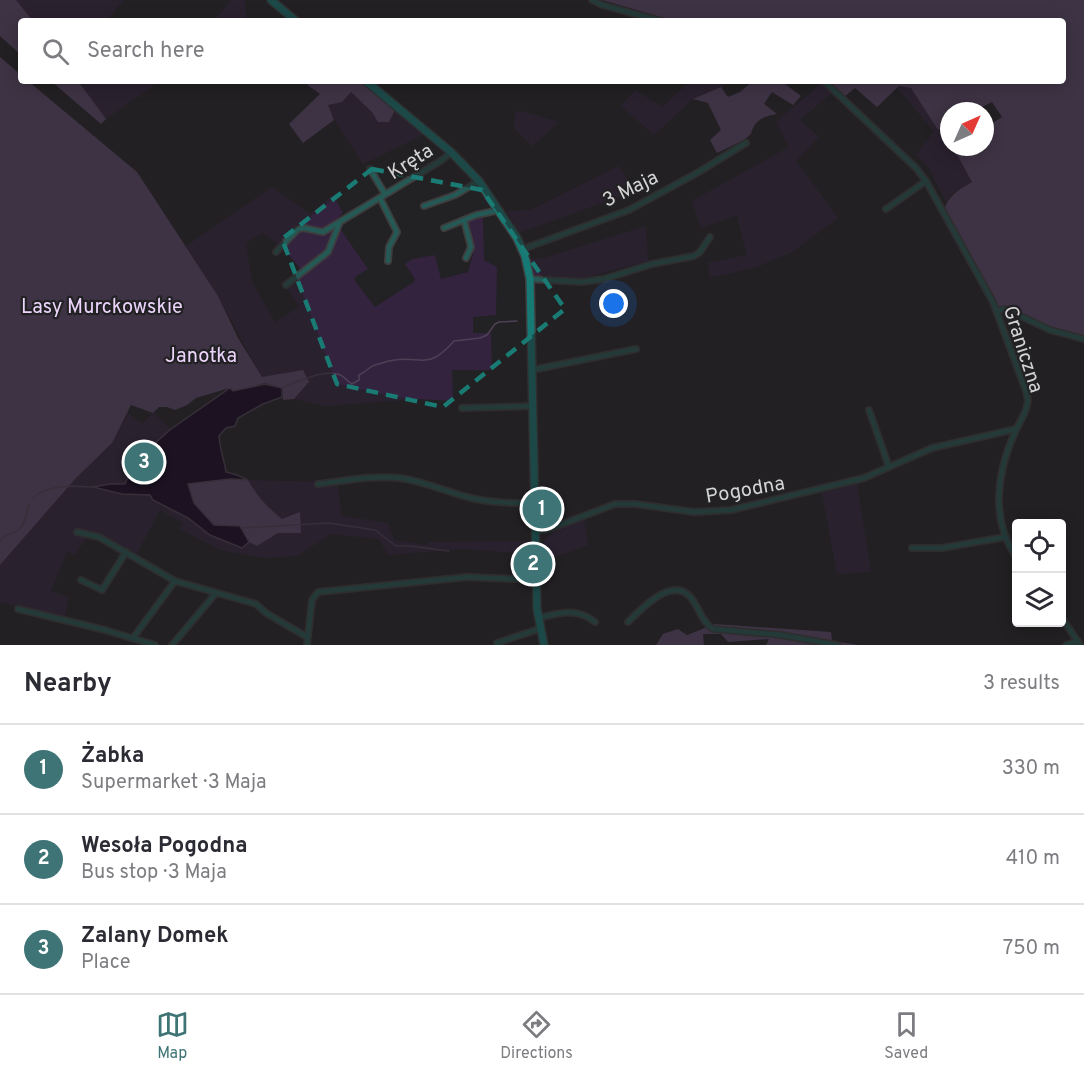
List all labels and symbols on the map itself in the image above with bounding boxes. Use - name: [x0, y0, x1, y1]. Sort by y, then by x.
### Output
- north arrow: [940, 102, 994, 156]
- street label: Kręta: [383, 139, 439, 187]
- street label: 3 Maja: [599, 165, 663, 214]
- your location: [599, 289, 628, 318]
- park label: Lasy Murckowskie: [21, 295, 183, 321]
- street label: Graniczna: [996, 303, 1048, 396]
- park label: Janotka: [165, 344, 237, 370]
- pin: 3: [124, 440, 164, 484]
- street label: Pogodna: [704, 471, 787, 511]
- pin: 1: [522, 486, 562, 532]
- pin: 2: [514, 542, 552, 586]

